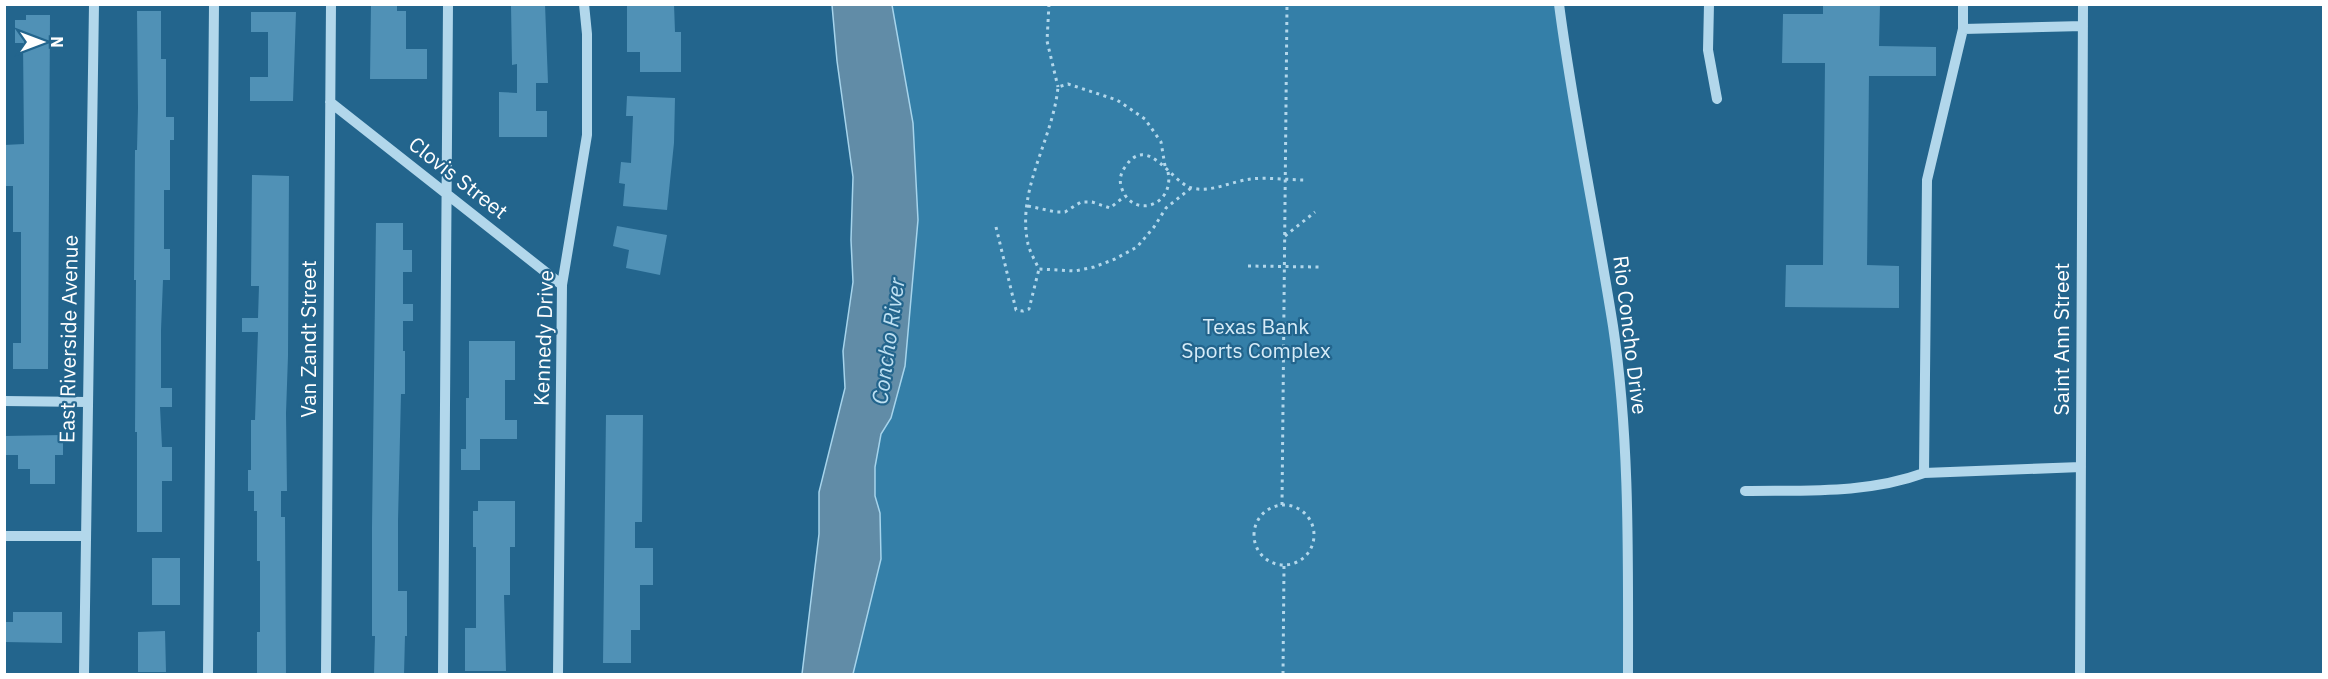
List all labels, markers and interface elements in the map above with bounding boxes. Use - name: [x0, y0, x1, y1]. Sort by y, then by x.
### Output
- north arrow: [12, 12, 72, 72]
- text: N: [47, 36, 67, 48]
- street label: Clovis Street: [403, 130, 514, 225]
- street label: East Riverside Avenue: [52, 235, 84, 443]
- street label: Rio Concho Drive: [1607, 254, 1655, 416]
- street label: Van Zandt Street: [294, 260, 322, 418]
- street label: Saint Ann Street: [2047, 263, 2075, 415]
- street label: Kennedy Drive: [527, 269, 559, 406]
- water label: Concho River: [864, 275, 911, 406]
- park label: Texas Bank Sports Complex: [1181, 312, 1331, 364]

